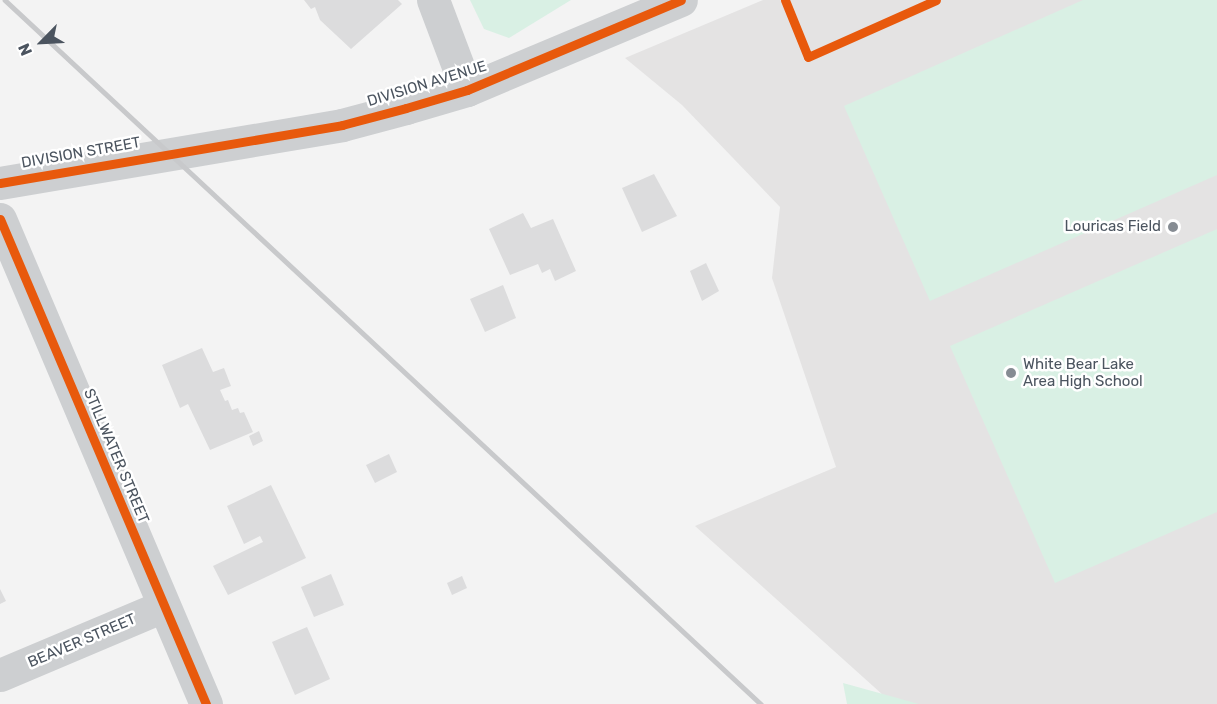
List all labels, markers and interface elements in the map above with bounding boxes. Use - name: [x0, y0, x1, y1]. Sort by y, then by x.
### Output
- north arrow: [12, 12, 72, 72]
- text: N: [14, 40, 36, 59]
- street label: DIVISION AVENUE: [365, 57, 489, 111]
- street label: DIVISION STREET: [20, 134, 142, 172]
- place label: Louricas Field: [1064, 218, 1161, 236]
- marker: Louricas Field: [1166, 220, 1180, 234]
- place label: White Bear Lake Area High School: [1023, 355, 1143, 390]
- marker: White Bear Lake Area High School: [1004, 366, 1018, 380]
- street label: STILLWATER STREET: [79, 386, 153, 526]
- street label: BEAVER STREET: [25, 610, 139, 672]

